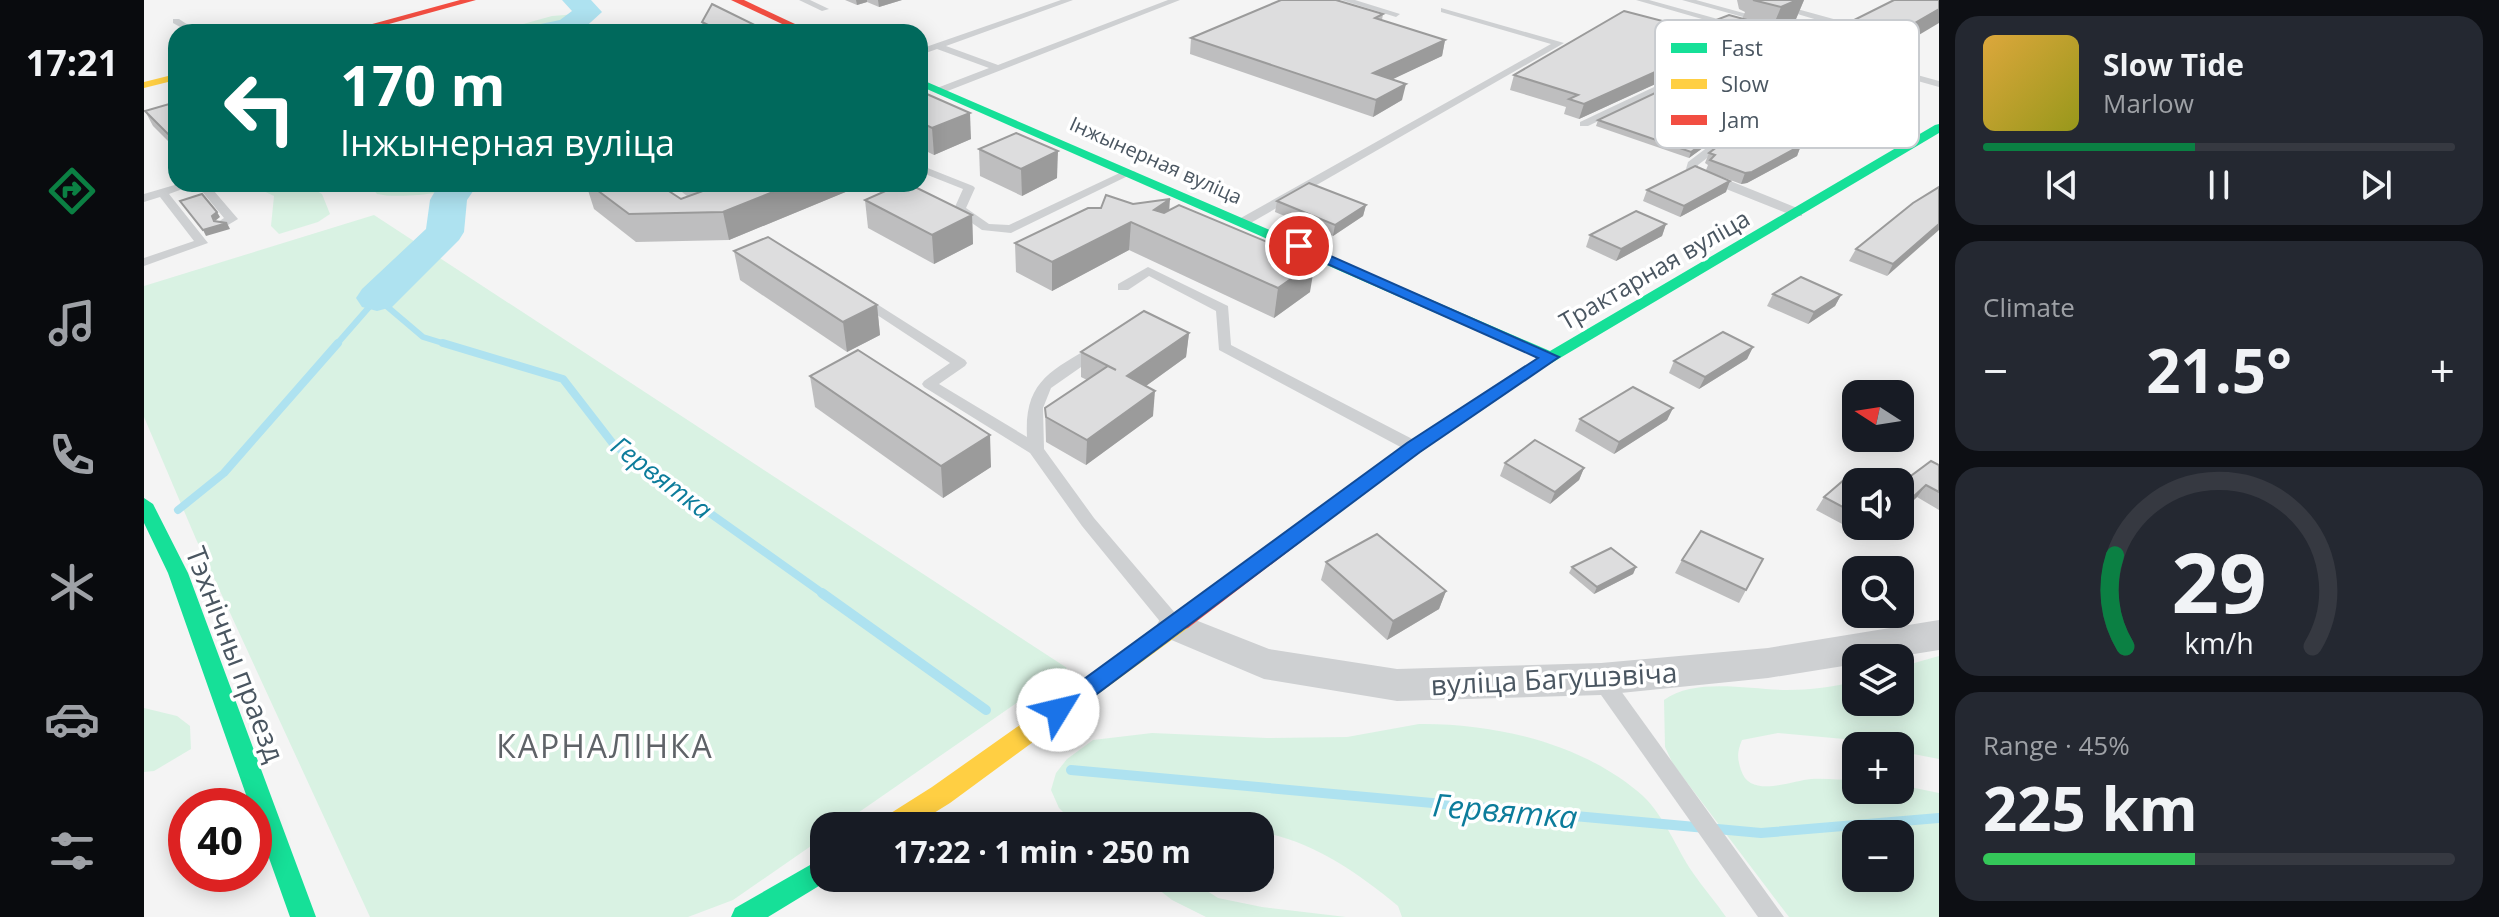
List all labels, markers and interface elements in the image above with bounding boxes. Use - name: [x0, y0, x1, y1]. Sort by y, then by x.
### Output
- legend: [1655, 20, 1919, 148]
- text: Fast: [1721, 32, 1763, 62]
- text: 17:21: [26, 38, 118, 87]
- text: Slow Tide: [2103, 44, 2244, 85]
- text: 170 m: [340, 46, 506, 122]
- icon: left: [208, 56, 312, 160]
- text: Slow: [1721, 68, 1769, 98]
- text: Marlow: [2103, 85, 2194, 121]
- text: Jam: [1719, 104, 1760, 134]
- street label: Інжынерная вуліца: [1066, 110, 1246, 210]
- text: Інжынерная вуліца: [340, 118, 675, 167]
- icon: directions: [44, 163, 100, 219]
- icon: previous: [2040, 163, 2084, 207]
- icon: pause: [2197, 163, 2241, 207]
- icon: next: [2354, 163, 2398, 207]
- street label: Трактарная вуліца: [1553, 201, 1755, 337]
- pin: [1265, 212, 1333, 280]
- icon: arrive: [1277, 224, 1321, 268]
- text: Climate: [1983, 289, 2075, 325]
- icon: music: [44, 295, 100, 351]
- text: 21.5°: [2146, 329, 2292, 411]
- text: −: [1983, 340, 2008, 400]
- text: +: [2430, 340, 2455, 400]
- north arrow: [1842, 380, 1914, 452]
- map controls: [1842, 380, 1914, 892]
- icon: phone: [44, 427, 100, 483]
- water label: Гервятка: [604, 427, 720, 527]
- button: sound: [1842, 468, 1914, 540]
- text: 29: [2171, 524, 2267, 637]
- street label: Тэхнічны праезд: [177, 541, 295, 767]
- button: search: [1842, 556, 1914, 628]
- icon: climate: [44, 559, 100, 615]
- text: km/h: [2184, 623, 2254, 662]
- button: layers: [1842, 644, 1914, 716]
- street label: вуліца Багушэвіча: [1430, 653, 1678, 703]
- position arrow: [1016, 668, 1100, 752]
- icon: car: [44, 691, 100, 747]
- district label: КАРНАЛІНКА: [496, 724, 714, 767]
- text: Range · 45%: [1983, 727, 2130, 763]
- button: +: [1842, 732, 1914, 804]
- text: 225 km: [1983, 767, 2198, 849]
- water label: Гервятка: [1431, 782, 1579, 838]
- speed limit sign: 40: [168, 788, 272, 892]
- button: −: [1842, 820, 1914, 892]
- icon: filters: [44, 823, 100, 879]
- text: 17:22 · 1 min · 250 m: [893, 831, 1191, 872]

